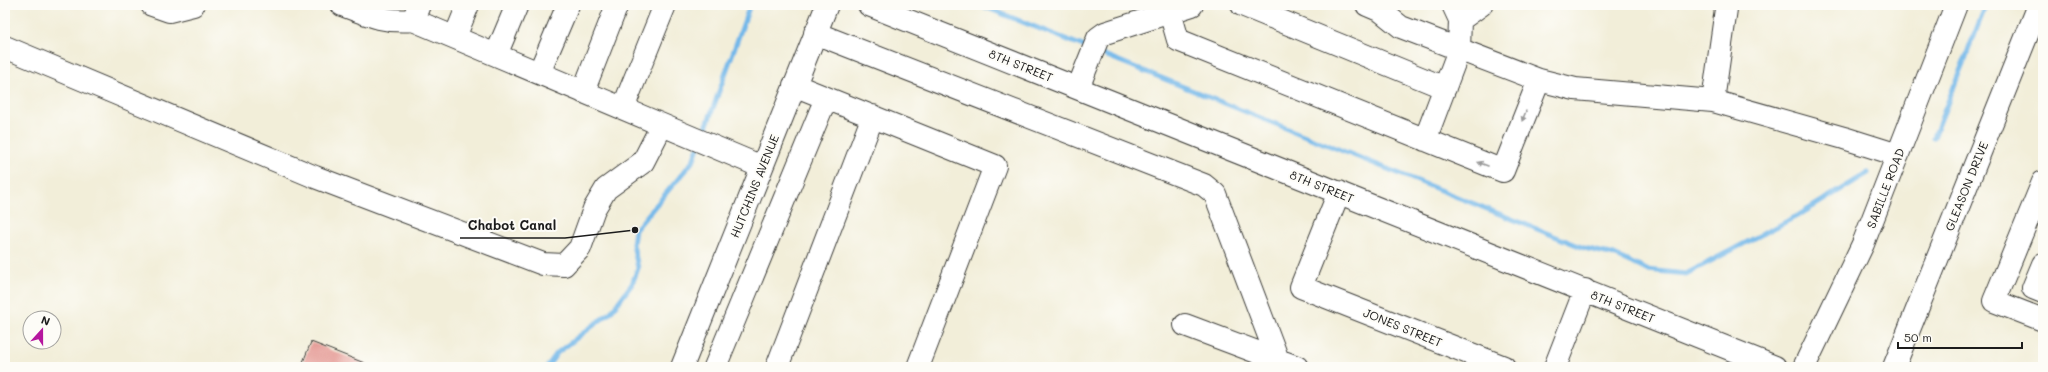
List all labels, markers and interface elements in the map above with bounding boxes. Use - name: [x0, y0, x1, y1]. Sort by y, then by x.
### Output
- street label: 8TH STREET: [987, 45, 1056, 85]
- one-way arrow: [1521, 111, 1527, 123]
- street label: HUTCHINS AVENUE: [726, 132, 782, 240]
- street label: GLEASON DRIVE: [1941, 139, 1991, 233]
- street label: SABILLE ROAD: [1862, 146, 1908, 230]
- one-way arrow: [1476, 160, 1488, 166]
- street label: 8TH STREET: [1288, 166, 1357, 206]
- callout: Chabot Canal: [460, 213, 565, 238]
- text: Chabot Canal: [468, 216, 556, 233]
- street label: 8TH STREET: [1589, 286, 1658, 326]
- street label: JONES STREET: [1361, 304, 1445, 350]
- north arrow: [22, 310, 62, 350]
- text: N: [39, 312, 52, 329]
- scale bar: [1898, 324, 2022, 350]
- text: 50 m: [1904, 329, 1932, 345]

